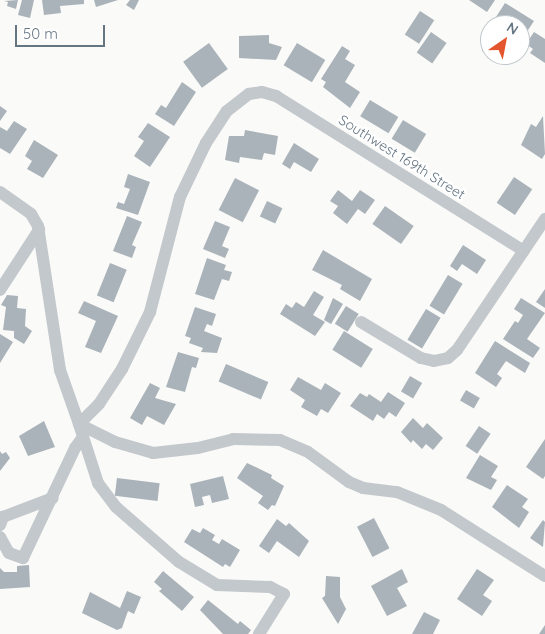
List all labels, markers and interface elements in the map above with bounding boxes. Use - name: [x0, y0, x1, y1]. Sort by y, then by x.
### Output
- scale bar: [18, 15, 108, 47]
- north arrow: [480, 15, 530, 65]
- text: N: [503, 18, 522, 39]
- text: 50 m: [23, 24, 58, 43]
- street label: Southwest 169th Street: [336, 111, 468, 203]

